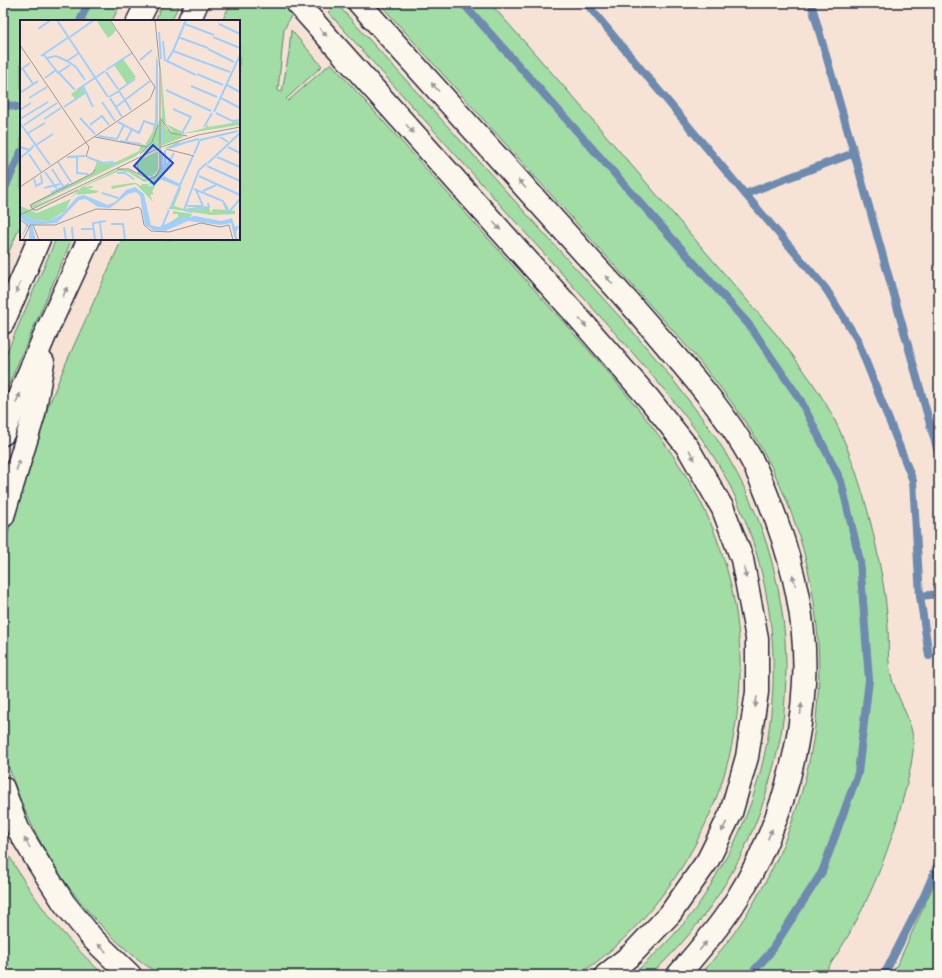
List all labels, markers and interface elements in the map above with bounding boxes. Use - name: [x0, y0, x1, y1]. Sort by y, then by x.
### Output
- inset map: [20, 20, 240, 240]
- one-way arrow: [319, 27, 328, 37]
- one-way arrow: [430, 82, 439, 92]
- one-way arrow: [405, 124, 415, 134]
- one-way arrow: [518, 179, 527, 188]
- one-way arrow: [492, 221, 501, 231]
- one-way arrow: [604, 275, 614, 285]
- one-way arrow: [15, 282, 21, 294]
- one-way arrow: [62, 286, 68, 298]
- one-way arrow: [579, 317, 588, 328]
- one-way arrow: [16, 392, 22, 404]
- one-way arrow: [689, 449, 696, 461]
- one-way arrow: [15, 459, 21, 471]
- one-way arrow: [742, 567, 748, 580]
- one-way arrow: [791, 574, 797, 586]
- one-way arrow: [753, 696, 759, 708]
- one-way arrow: [798, 703, 805, 715]
- one-way arrow: [721, 822, 727, 833]
- one-way arrow: [767, 828, 773, 840]
- one-way arrow: [23, 837, 30, 849]
- one-way arrow: [699, 940, 708, 951]
- one-way arrow: [97, 943, 107, 953]

